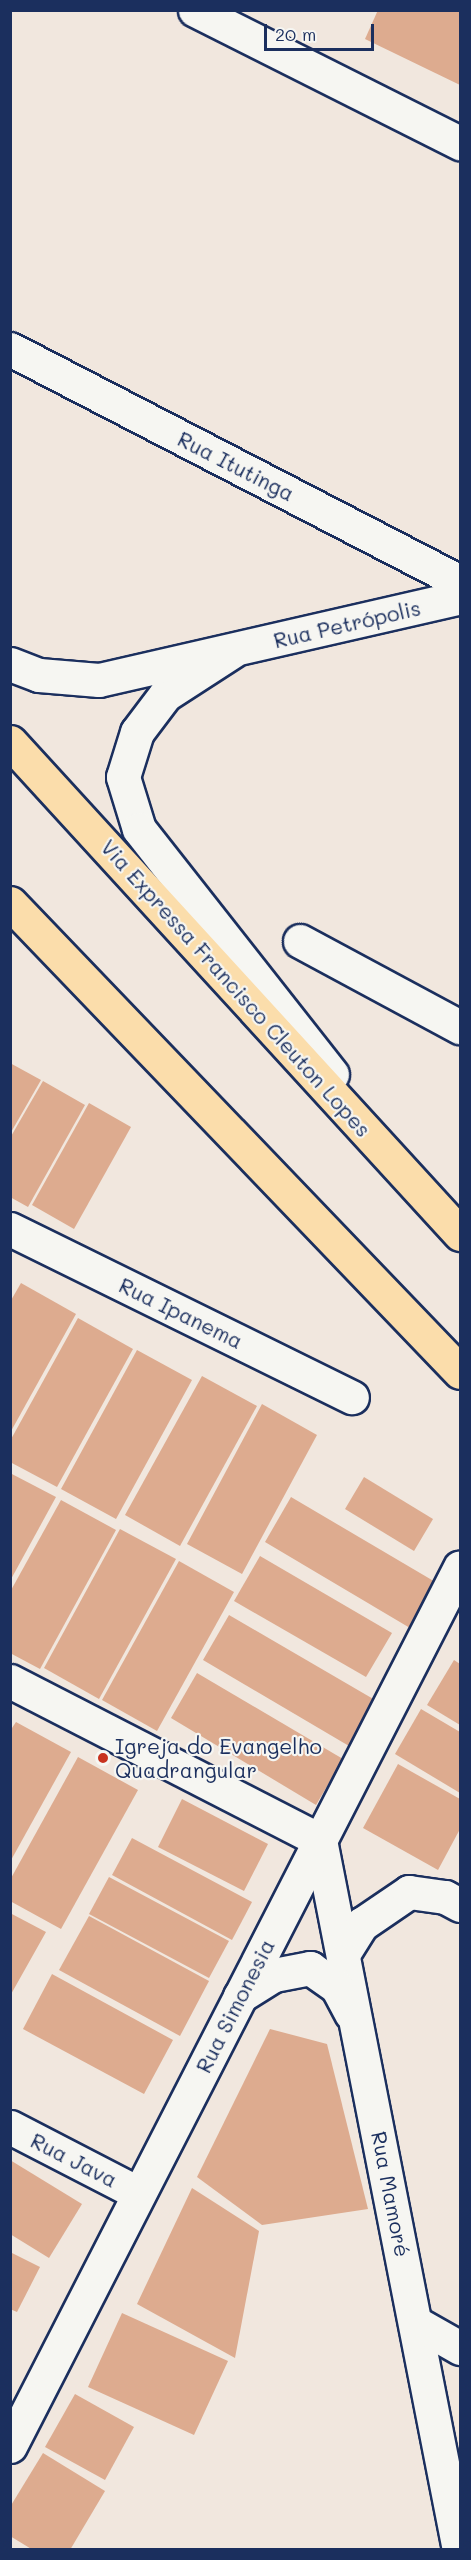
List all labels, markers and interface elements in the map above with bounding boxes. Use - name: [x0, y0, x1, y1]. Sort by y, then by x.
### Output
- scale bar: [267, 12, 376, 50]
- text: 20 m: [275, 22, 316, 46]
- street label: Rua Itutinga: [174, 426, 298, 506]
- street label: Rua Petrópolis: [271, 595, 423, 653]
- street label: Via Expressa Francisco Cleuton Lopes: [96, 834, 376, 1142]
- street label: Rua Ipanema: [115, 1272, 247, 1354]
- place label: Igreja do Evangelho Quadrangular: [115, 1733, 322, 1783]
- marker: Igreja do Evangelho Quadrangular: [96, 1751, 110, 1765]
- street label: Rua Simonesia: [191, 1935, 279, 2077]
- street label: Rua Java: [27, 2128, 121, 2192]
- street label: Rua Mamoré: [366, 2129, 416, 2259]

